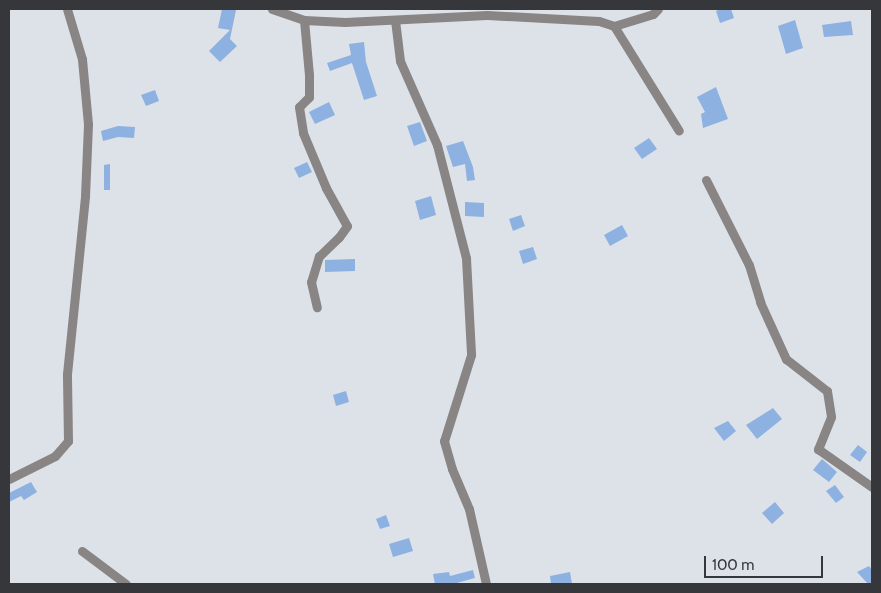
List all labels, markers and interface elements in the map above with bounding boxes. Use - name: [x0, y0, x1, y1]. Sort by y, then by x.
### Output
- scale bar: [706, 546, 825, 578]
- text: 100 m: [712, 556, 754, 574]

